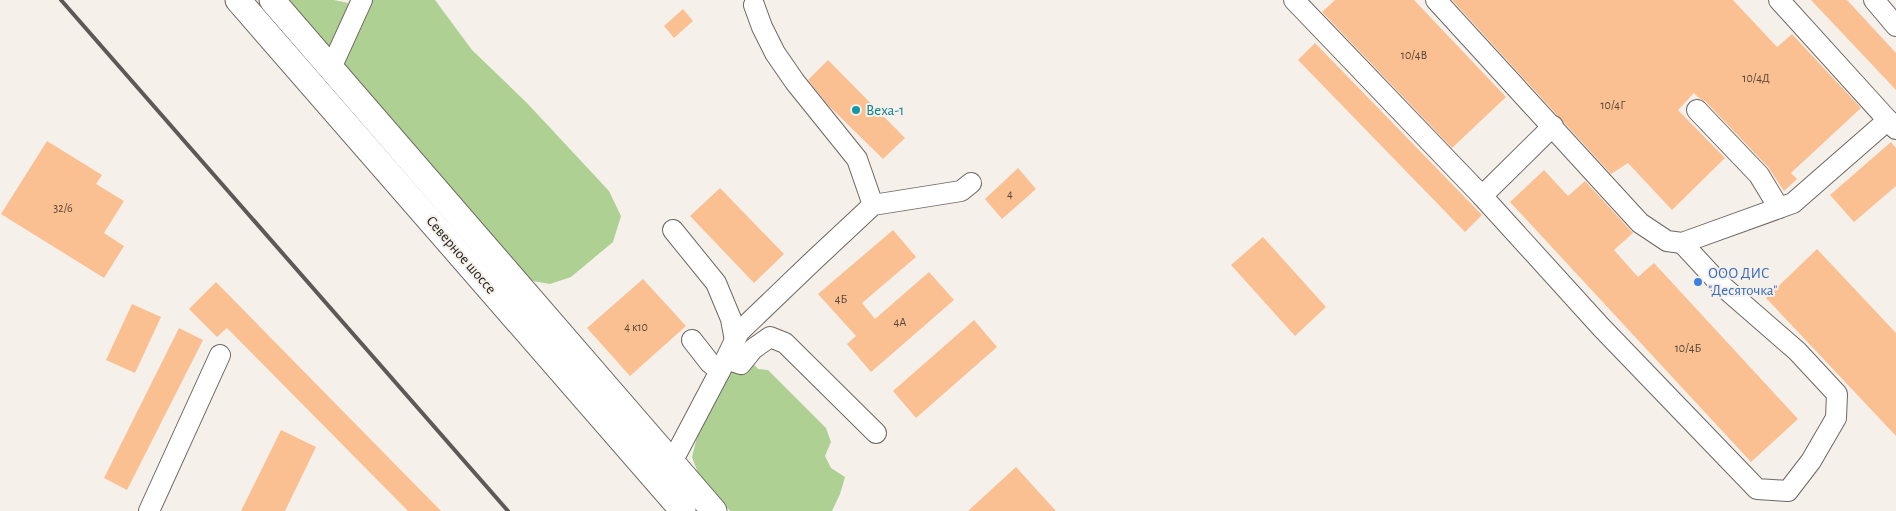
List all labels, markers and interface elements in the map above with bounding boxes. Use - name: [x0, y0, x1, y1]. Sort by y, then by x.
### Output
- house number: 10/4В: [1401, 49, 1427, 61]
- house number: 10/4Д: [1742, 72, 1770, 84]
- house number: 10/4Г: [1600, 99, 1626, 111]
- place label: Веха-1: [866, 103, 904, 118]
- marker: Веха-1: [850, 104, 862, 116]
- house number: 4: [1007, 188, 1013, 200]
- house number: 32/6: [53, 202, 73, 214]
- street label: Северное шоссе: [423, 213, 499, 297]
- place label: ООО ДИС "Десяточка": [1708, 266, 1777, 298]
- marker: ООО ДИС "Десяточка": [1692, 276, 1704, 288]
- house number: 4Б: [835, 293, 847, 305]
- house number: 4А: [894, 316, 906, 328]
- house number: 4 к10: [624, 321, 648, 333]
- house number: 10/4Б: [1675, 342, 1701, 354]

